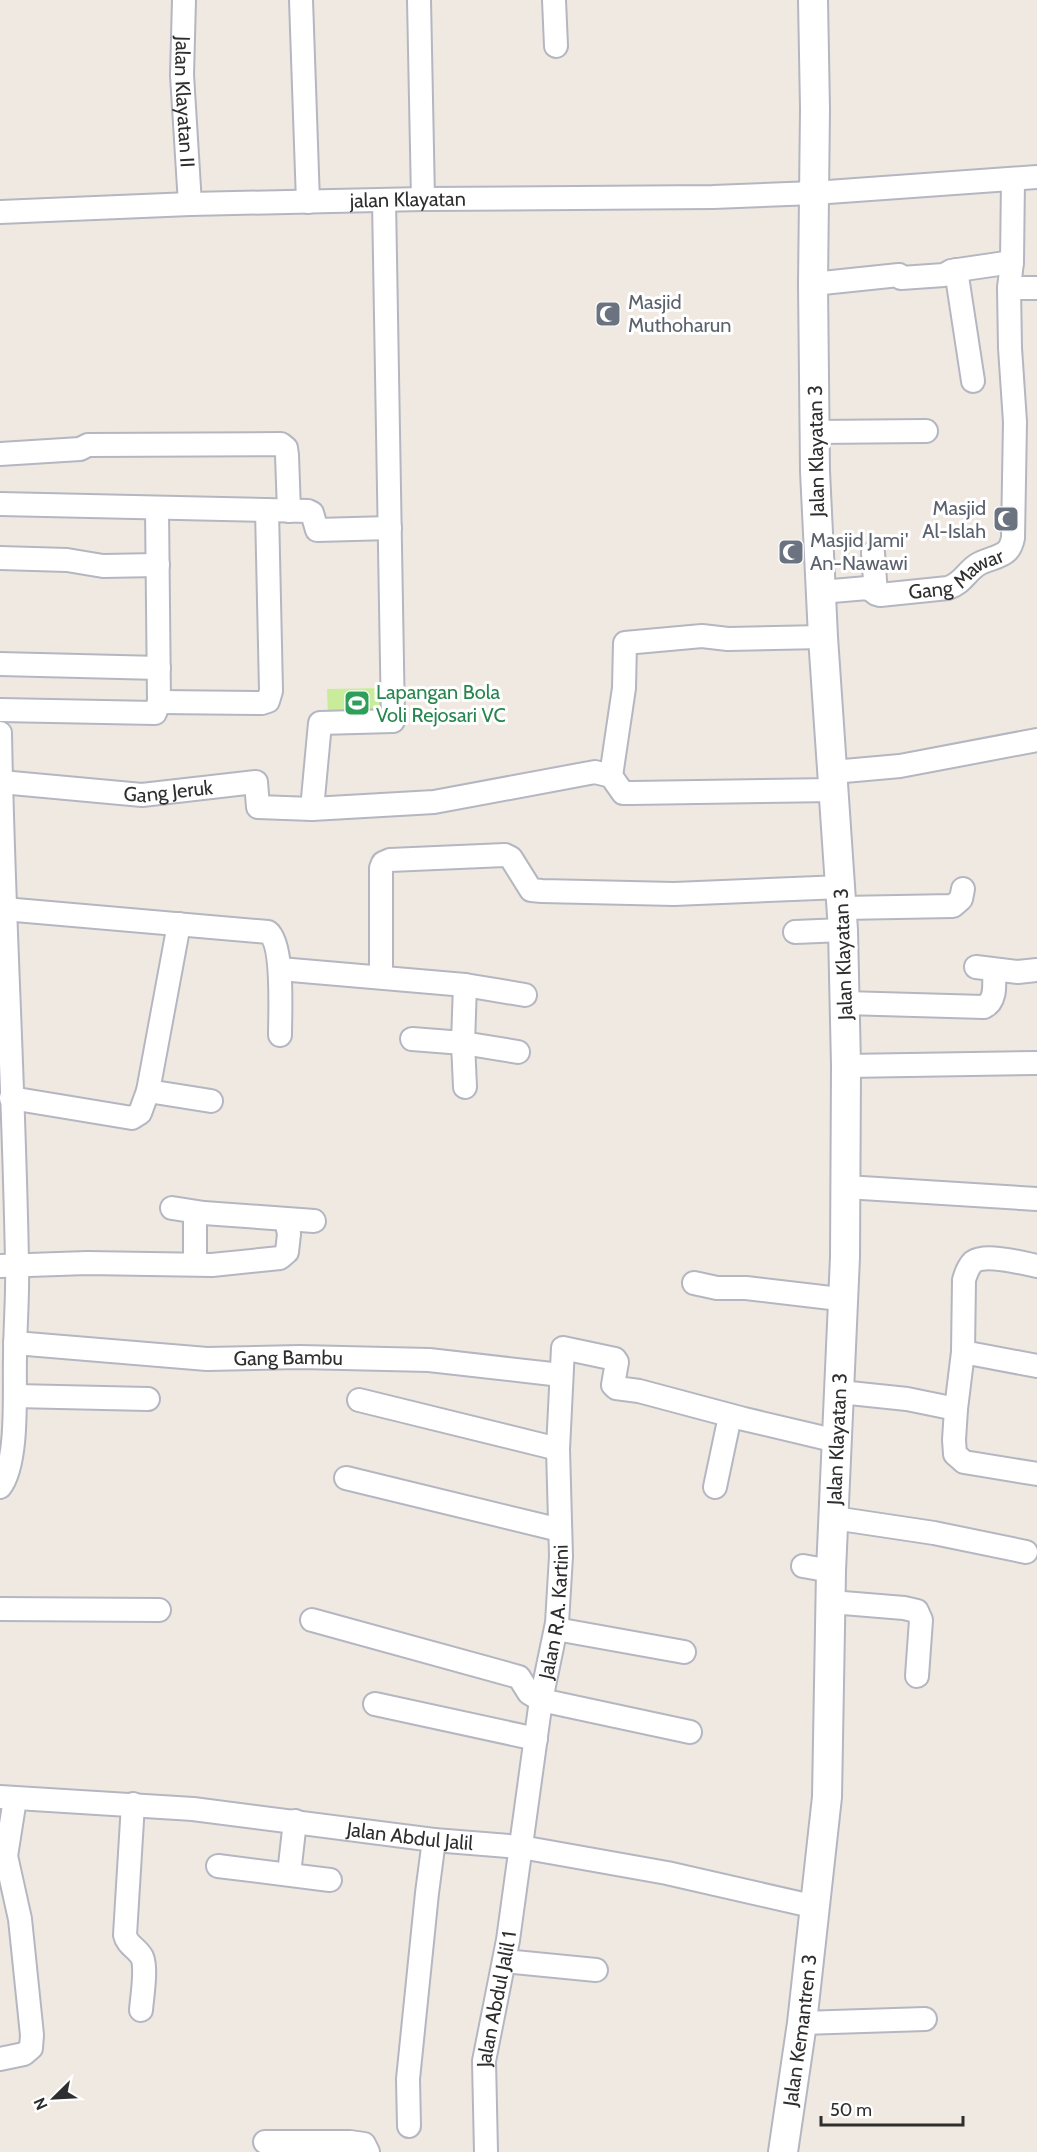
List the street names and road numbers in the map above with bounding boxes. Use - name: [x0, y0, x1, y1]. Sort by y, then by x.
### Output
- street label: Jalan Klayatan II: [170, 35, 200, 168]
- street label: jalan Klayatan: [348, 187, 466, 213]
- street label: Jalan Klayatan 3: [803, 385, 829, 518]
- street label: Gang Mawar: [907, 543, 1008, 604]
- street label: Gang Jeruk: [123, 775, 214, 807]
- street label: Jalan Klayatan 3: [829, 888, 857, 1021]
- street label: Gang Bambu: [233, 1345, 343, 1370]
- street label: Jalan Klayatan 3: [822, 1372, 852, 1506]
- street label: Jalan R.A. Kartini: [533, 1544, 573, 1682]
- street label: Jalan Abdul Jalil: [344, 1817, 474, 1855]
- street label: Jalan Abdul Jalil 1: [472, 1930, 521, 2068]
- street label: Jalan Kemantren 3: [778, 1953, 822, 2109]

